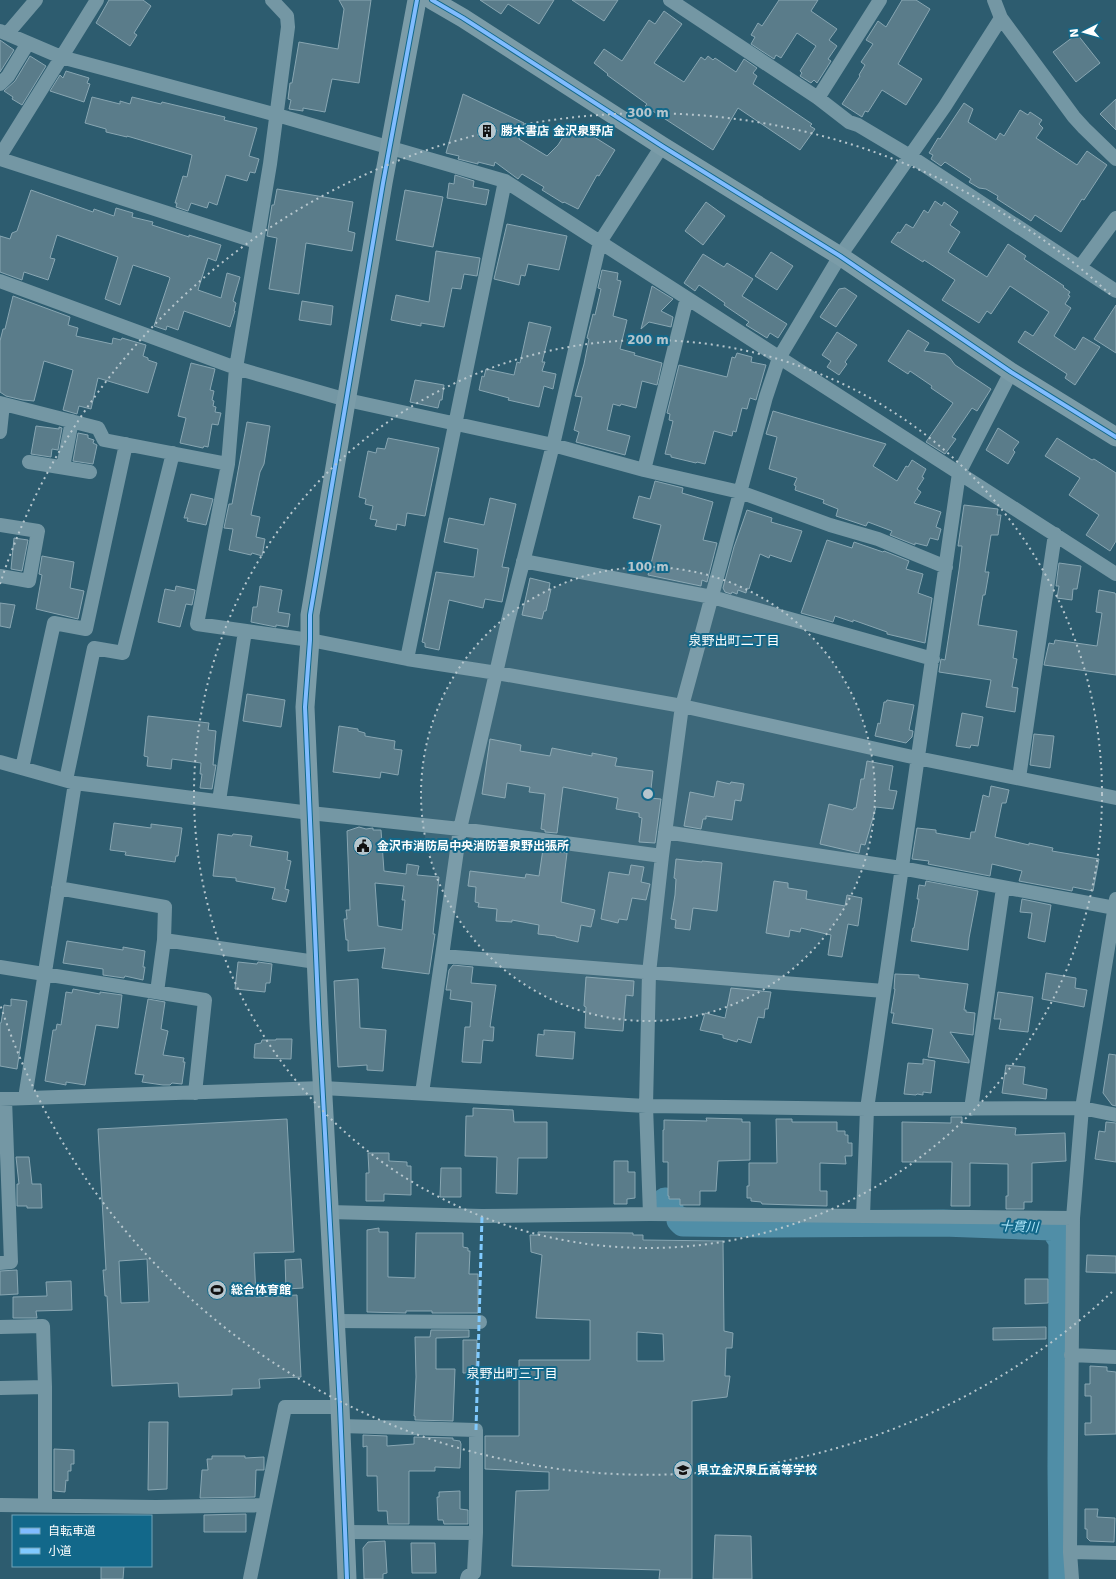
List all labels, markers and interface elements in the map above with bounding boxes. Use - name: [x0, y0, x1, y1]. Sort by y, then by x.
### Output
- north arrow: [1064, 12, 1104, 52]
- text: N: [1068, 28, 1081, 38]
- text: 300 m: [627, 106, 669, 120]
- building icon: 勝木書店 金沢泉野店: [476, 120, 498, 142]
- place label: 勝木書店 金沢泉野店: [501, 124, 613, 138]
- text: 200 m: [627, 333, 669, 347]
- text: 100 m: [627, 560, 669, 574]
- district label: 泉野出町二丁目: [688, 633, 780, 648]
- centre of rings: [641, 787, 655, 801]
- public building icon: 金沢市消防局中央消防署泉野出張所: [352, 835, 374, 857]
- place label: 金沢市消防局中央消防署泉野出張所: [377, 839, 569, 853]
- water label: 十貫川: [999, 1218, 1041, 1235]
- sports icon: 総合体育館: [206, 1279, 228, 1301]
- place label: 総合体育館: [231, 1283, 291, 1297]
- district label: 泉野出町三丁目: [466, 1366, 558, 1381]
- school or university icon: 県立金沢泉丘高等学校: [672, 1459, 694, 1481]
- place label: 県立金沢泉丘高等学校: [697, 1463, 817, 1477]
- legend: [12, 1515, 152, 1567]
- text: 自転車道: [48, 1524, 96, 1538]
- text: 小道: [48, 1544, 72, 1558]

